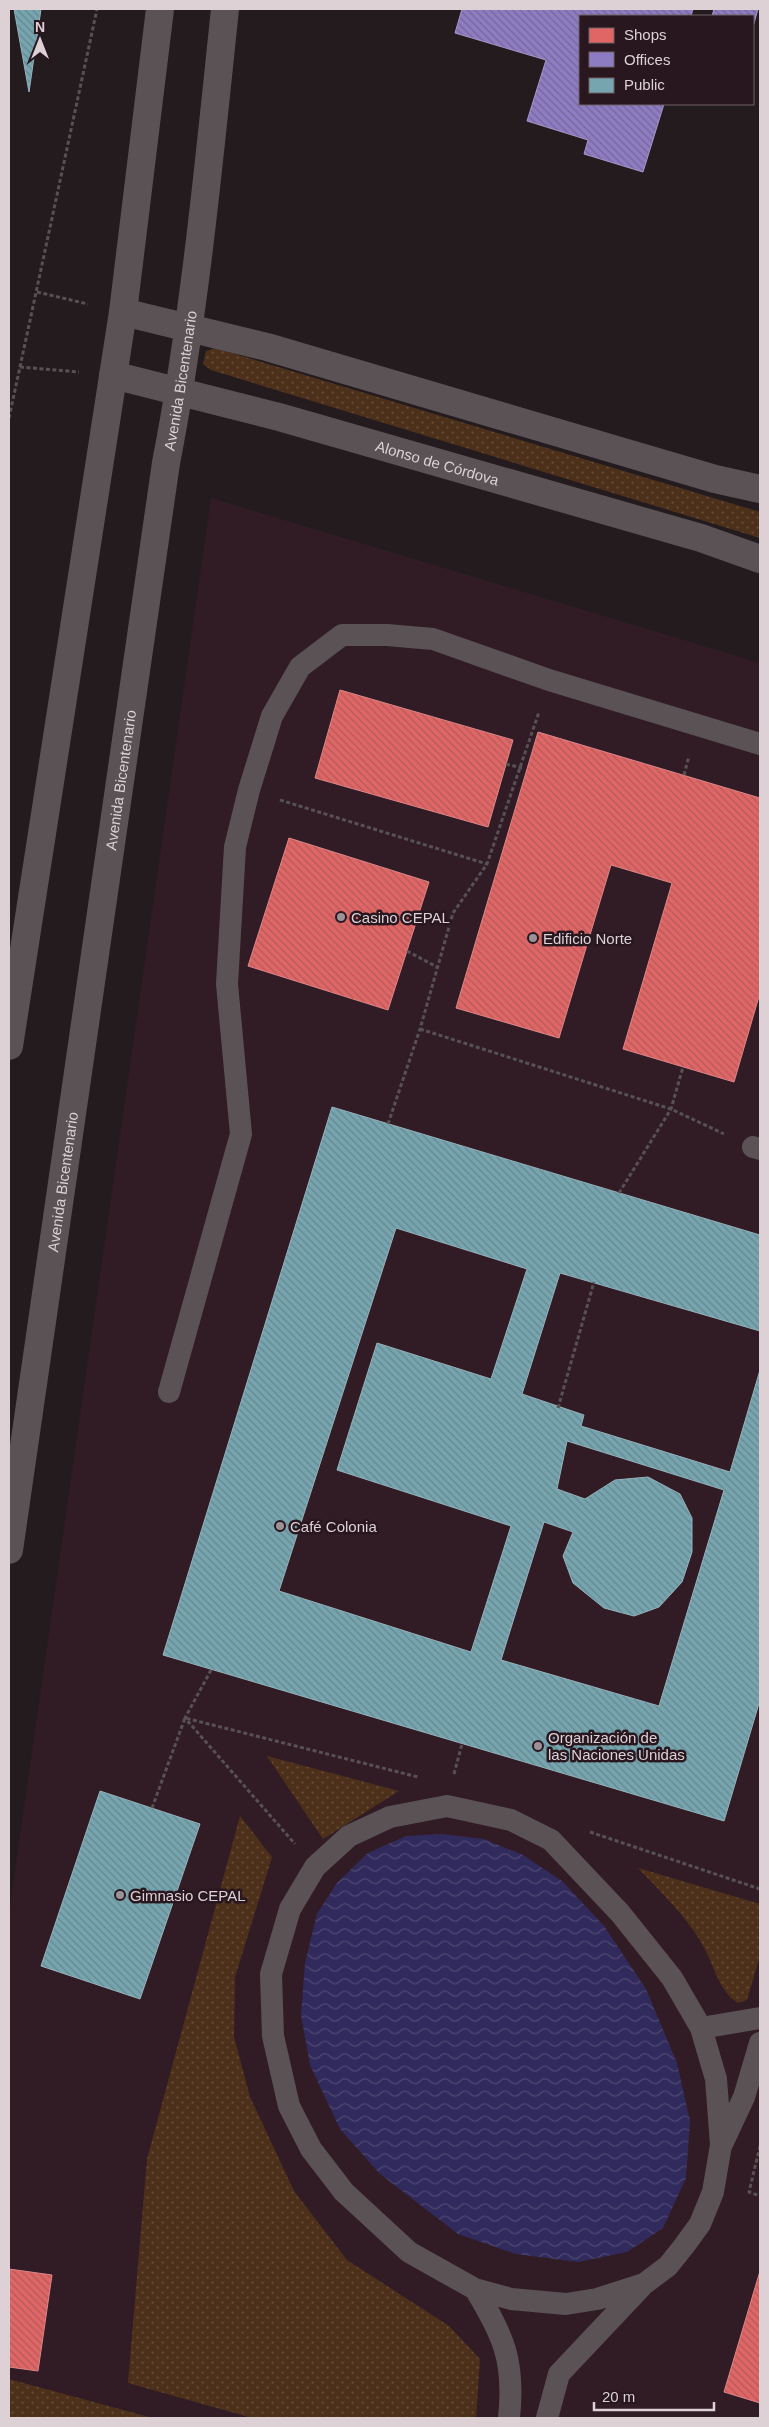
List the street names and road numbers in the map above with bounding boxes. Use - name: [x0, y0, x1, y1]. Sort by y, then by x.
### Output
- street label: Avenida Bicentenario: [160, 309, 199, 452]
- street label: Alonso de Córdova: [374, 437, 502, 488]
- street label: Avenida Bicentenario: [102, 709, 139, 851]
- street label: Avenida Bicentenario: [44, 1111, 81, 1253]

